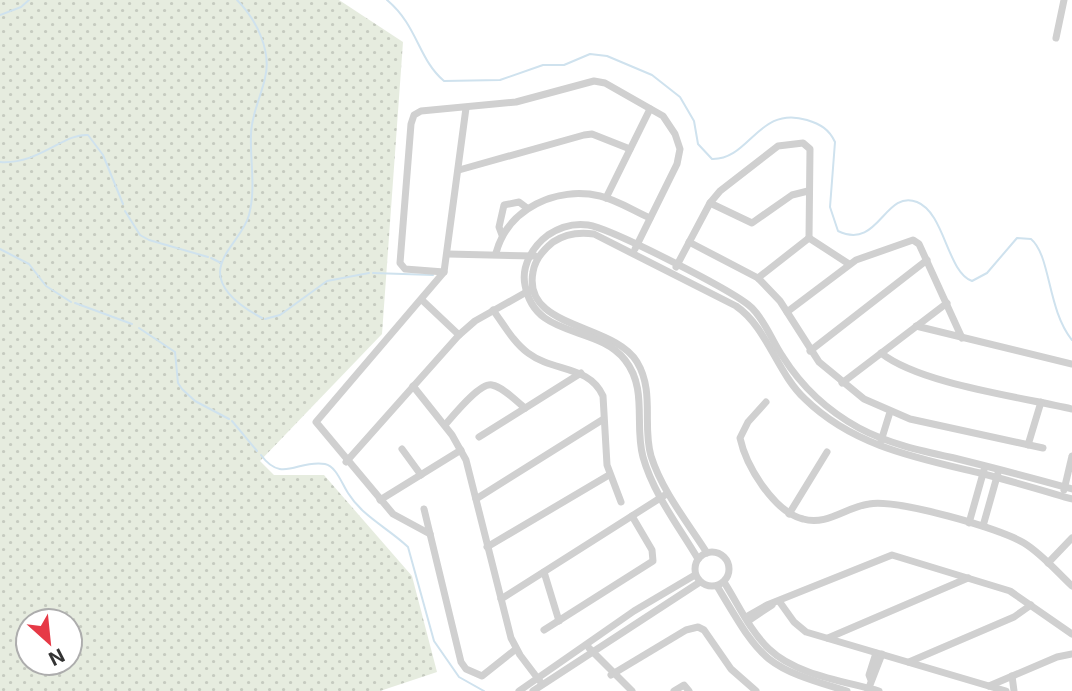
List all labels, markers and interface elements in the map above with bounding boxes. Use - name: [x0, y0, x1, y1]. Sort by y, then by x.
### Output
- north arrow: [14, 607, 84, 677]
- text: N: [45, 643, 68, 670]

